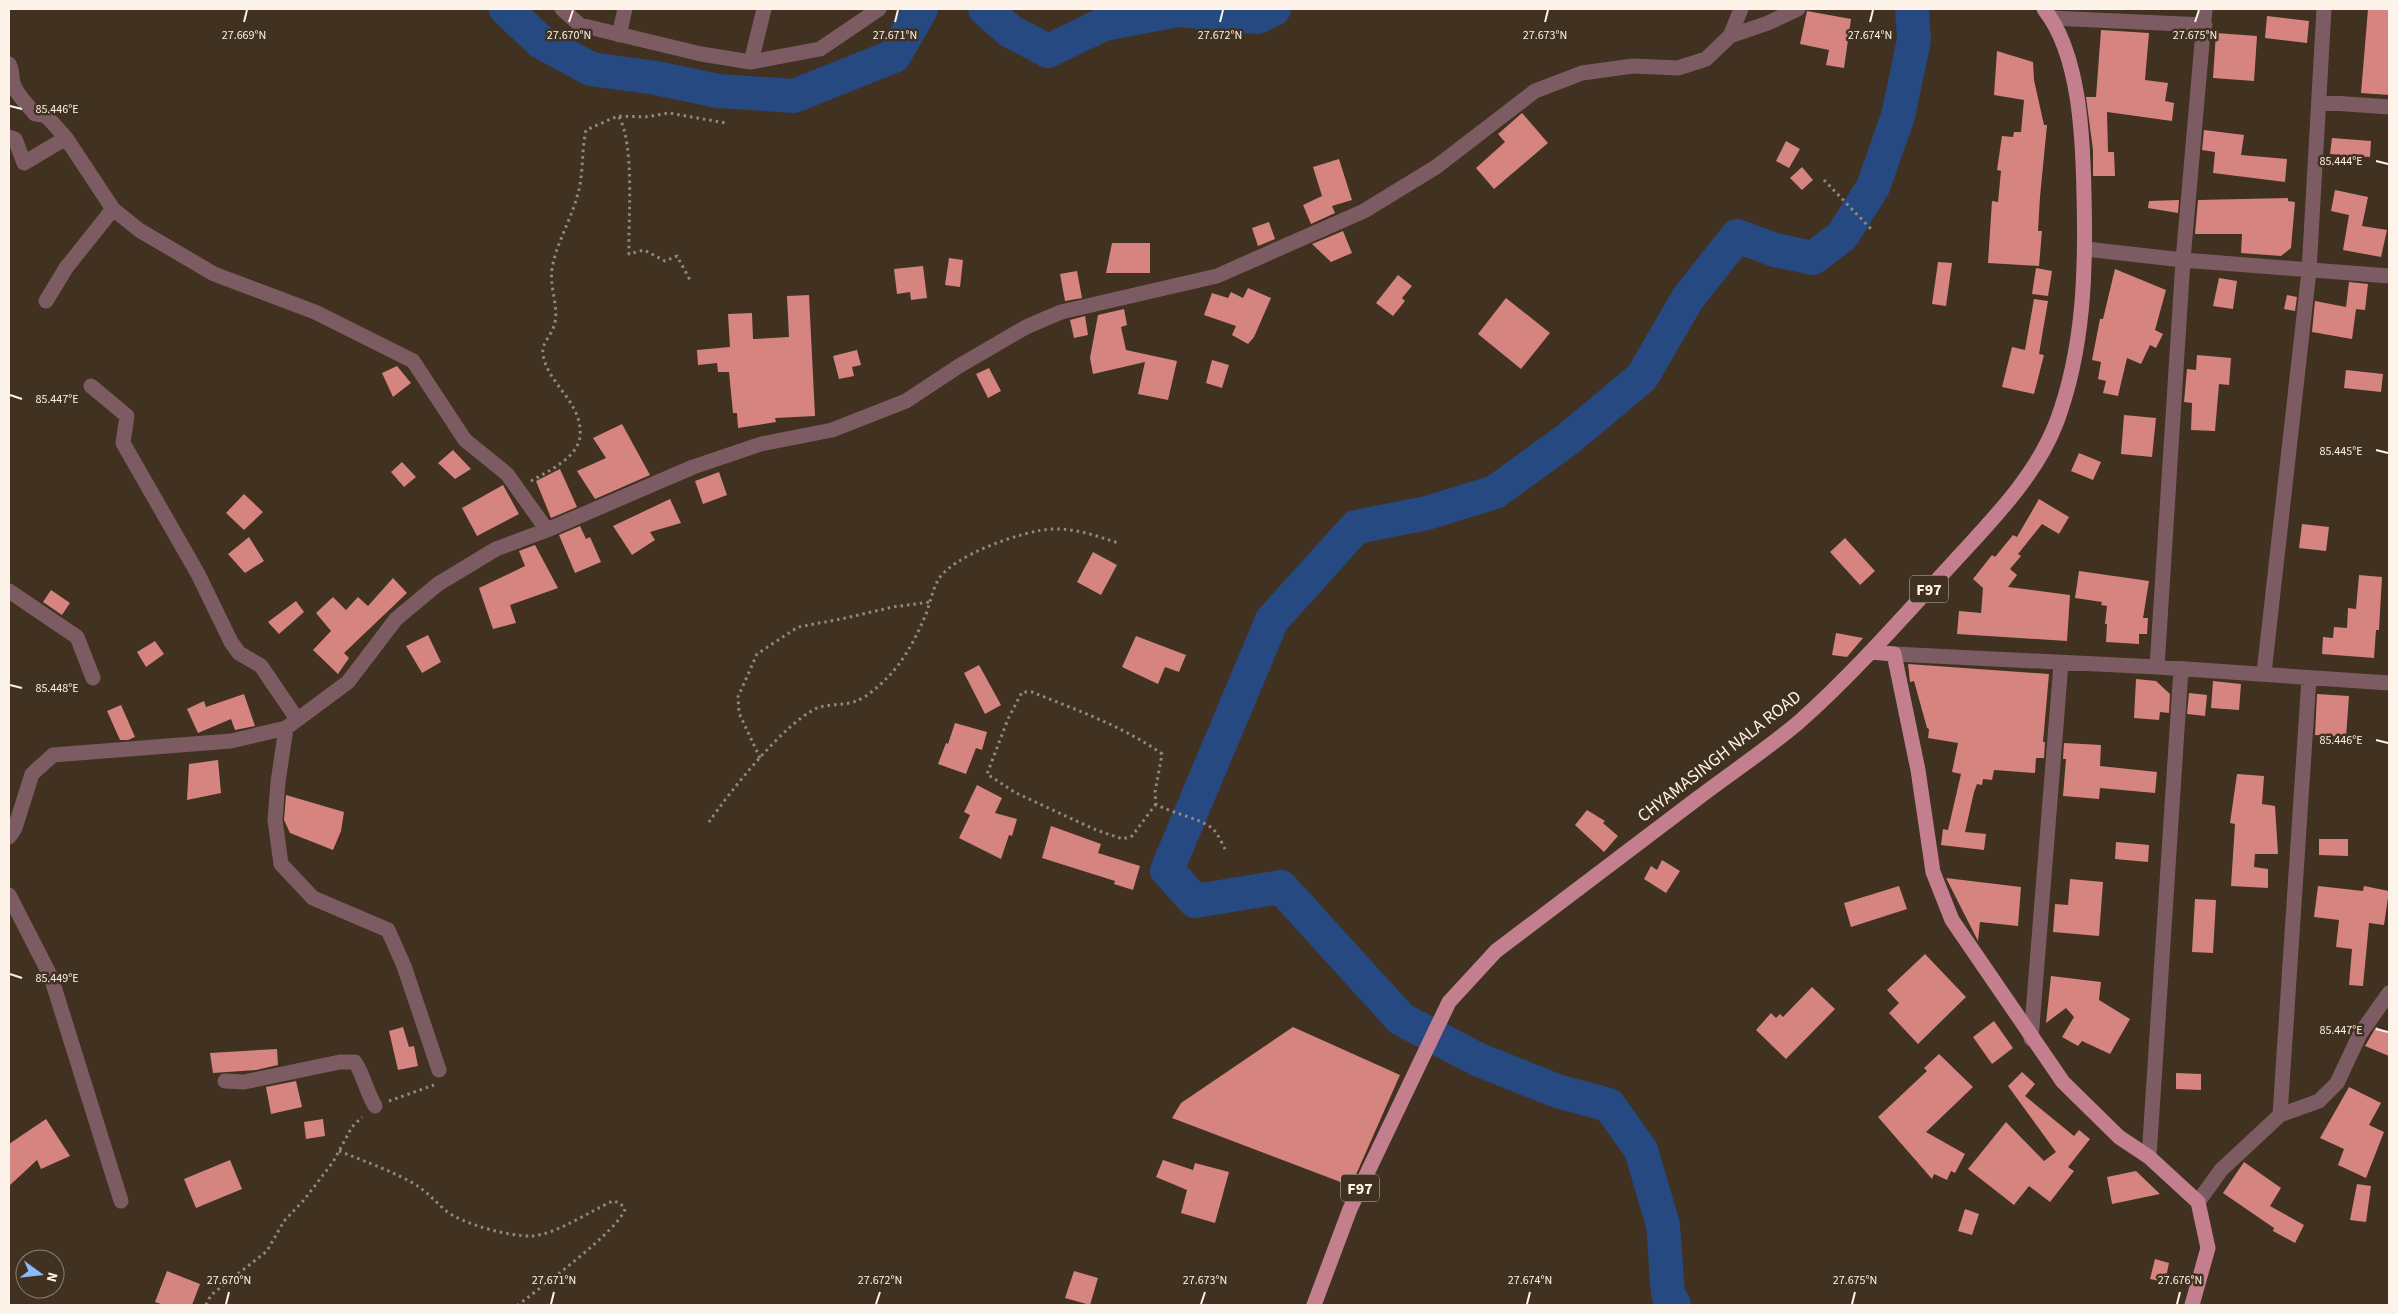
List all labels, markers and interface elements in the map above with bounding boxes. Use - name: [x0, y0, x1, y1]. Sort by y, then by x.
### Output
- text: 27.669°N: [222, 27, 266, 44]
- text: 27.670°N: [547, 27, 591, 44]
- text: 27.671°N: [873, 27, 917, 44]
- text: 27.672°N: [1198, 27, 1242, 44]
- text: 27.673°N: [1523, 27, 1567, 44]
- text: 27.674°N: [1848, 27, 1892, 44]
- text: 27.675°N: [2173, 27, 2217, 44]
- text: 85.446°E: [35, 101, 79, 118]
- text: 85.444°E: [2319, 153, 2363, 170]
- text: 85.447°E: [35, 391, 79, 408]
- text: 85.445°E: [2319, 443, 2363, 460]
- road number: F97: [1910, 576, 1948, 602]
- text: 85.448°E: [35, 680, 79, 697]
- street label: CHYAMASINGH NALA ROAD: [1632, 684, 1807, 828]
- text: 85.446°E: [2319, 732, 2363, 749]
- text: 85.449°E: [35, 970, 79, 987]
- text: 85.447°E: [2319, 1022, 2363, 1039]
- road number: F97: [1341, 1174, 1379, 1202]
- north arrow: [15, 1249, 65, 1299]
- text: N: [41, 1270, 62, 1284]
- text: 27.670°N: [207, 1272, 251, 1289]
- text: 27.671°N: [532, 1272, 576, 1289]
- text: 27.672°N: [858, 1272, 902, 1289]
- text: 27.673°N: [1183, 1272, 1227, 1289]
- text: 27.674°N: [1508, 1272, 1552, 1289]
- text: 27.675°N: [1833, 1272, 1877, 1289]
- text: 27.676°N: [2158, 1272, 2202, 1289]

